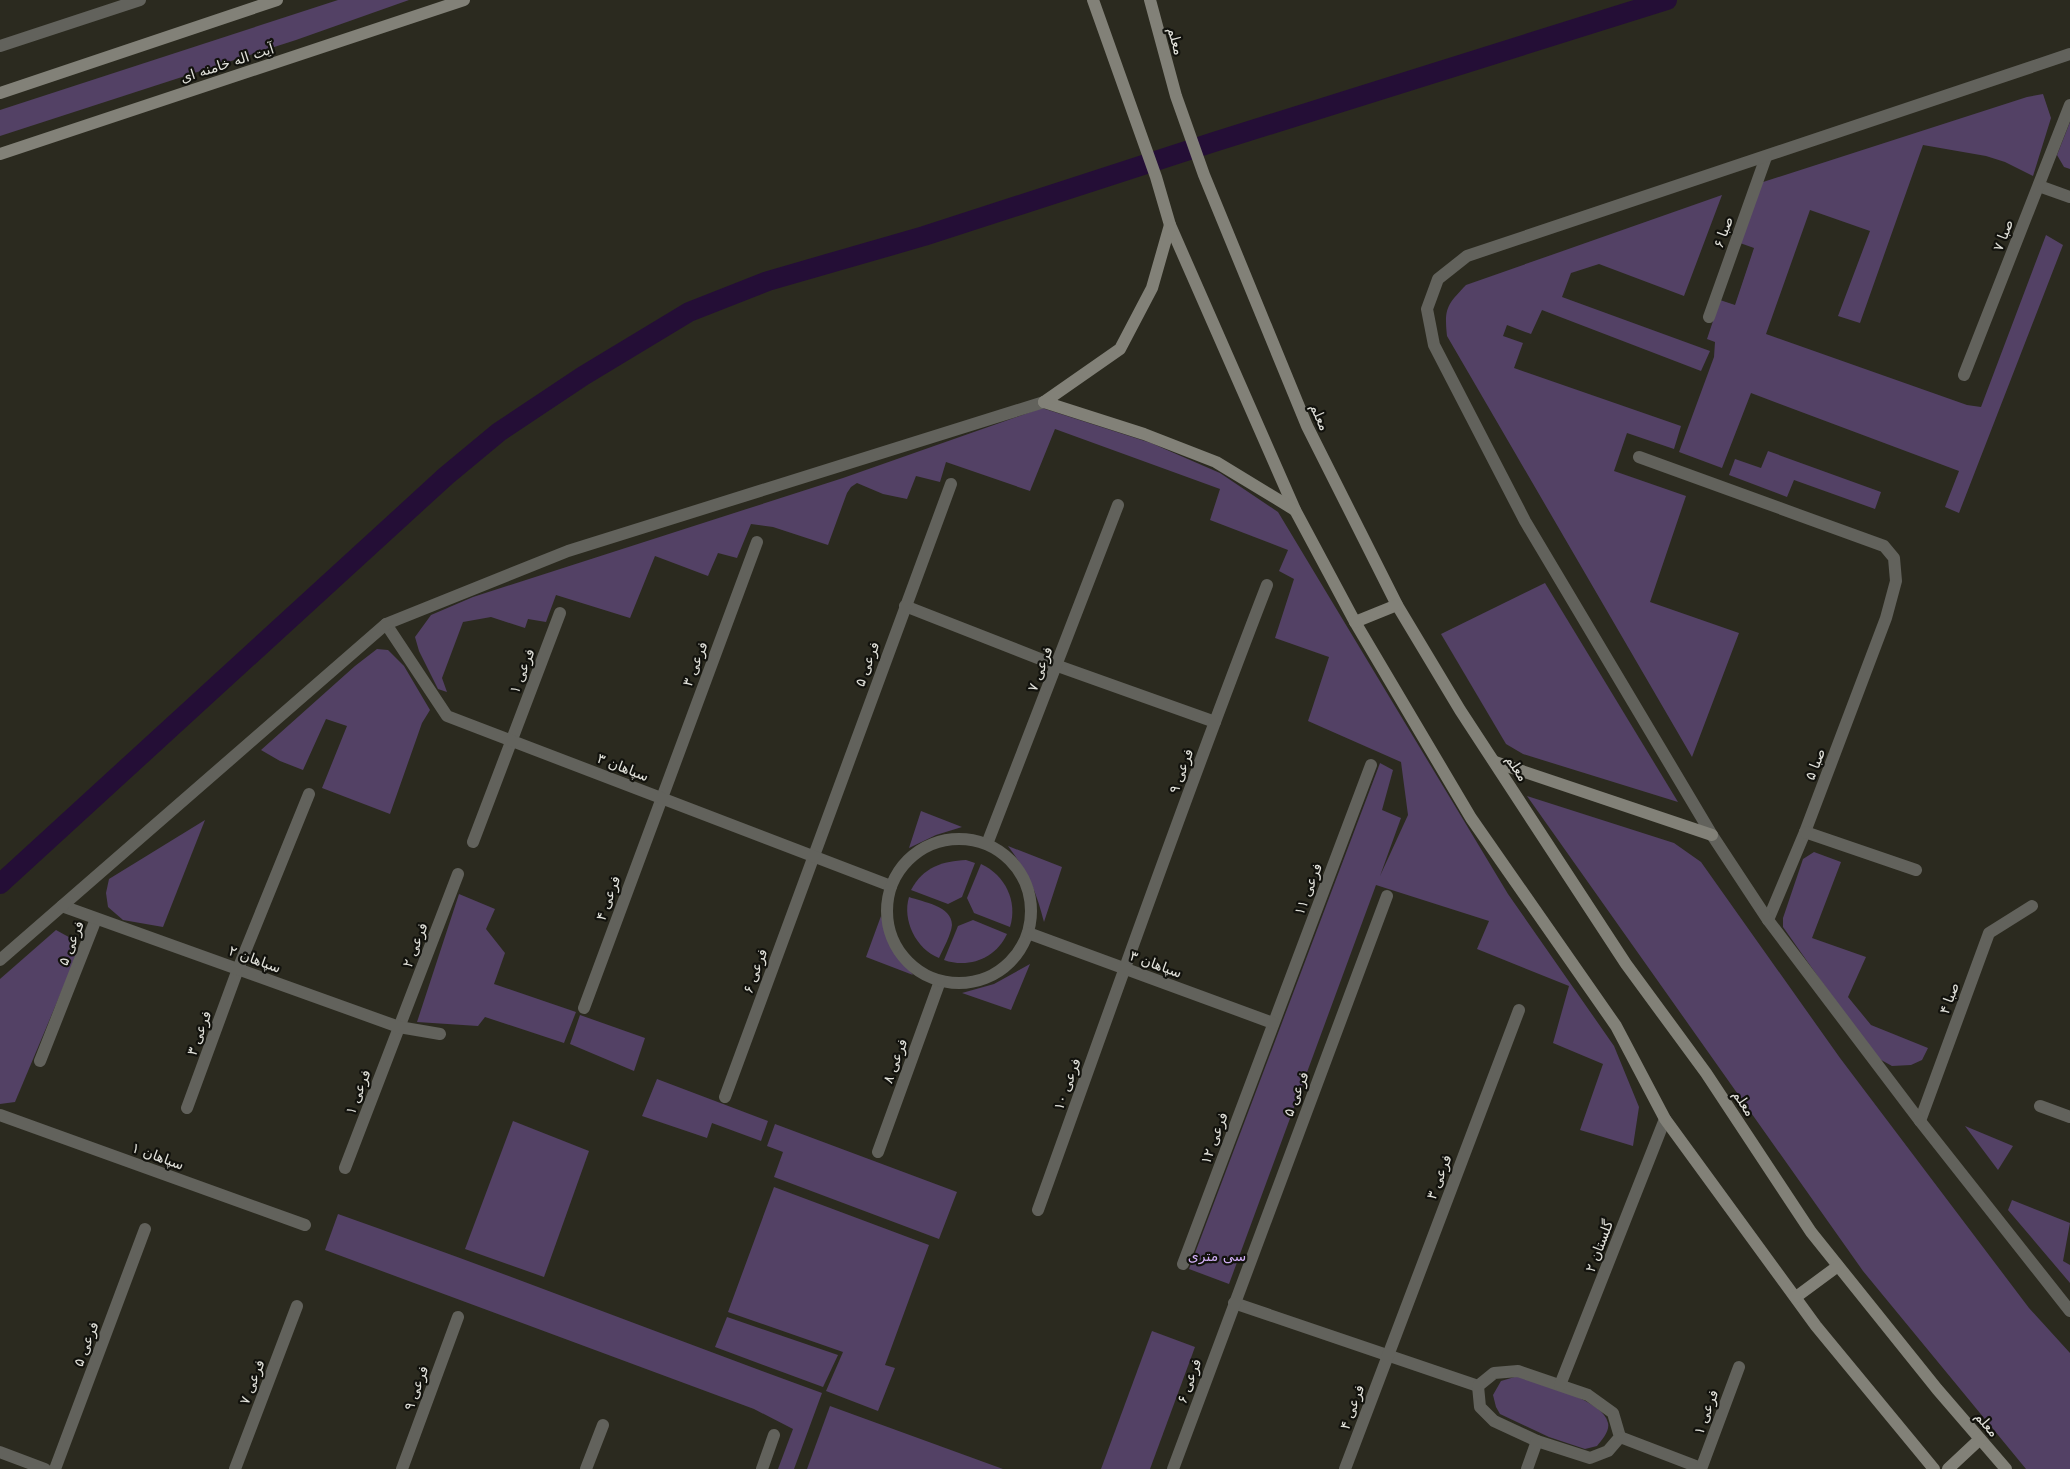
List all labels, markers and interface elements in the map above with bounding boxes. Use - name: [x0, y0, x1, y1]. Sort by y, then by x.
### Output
- street label: معلم: [1164, 25, 1187, 57]
- street label: آیت اله خامنه ای: [178, 40, 277, 86]
- street label: صبا ۶: [1710, 214, 1736, 250]
- street label: صبا ۷: [1990, 217, 2016, 253]
- street label: معلم: [1306, 401, 1333, 434]
- street label: فرعی ۳: [679, 639, 712, 689]
- street label: فرعی ۵: [852, 639, 883, 689]
- street label: فرعی ۷: [1024, 644, 1057, 694]
- street label: فرعی ۱: [506, 646, 539, 696]
- street label: فرعی ۹: [1166, 746, 1197, 796]
- street label: صبا ۵: [1802, 746, 1828, 782]
- street label: سپاهان ۳: [595, 750, 651, 785]
- street label: معلم: [1502, 752, 1531, 785]
- street label: فرعی ۱۱: [1291, 861, 1326, 917]
- street label: فرعی ۴: [593, 873, 624, 923]
- street label: فرعی ۵: [55, 918, 88, 968]
- street label: فرعی ۲: [399, 920, 432, 970]
- street label: سپاهان ۲: [226, 942, 283, 977]
- street label: فرعی ۶: [740, 946, 771, 996]
- street label: سپاهان ۳: [1127, 947, 1184, 982]
- street label: صبا ۴: [1936, 980, 1962, 1016]
- street label: فرعی ۳: [184, 1008, 215, 1058]
- street label: فرعی ۸: [880, 1036, 911, 1086]
- street label: فرعی ۱۰: [1050, 1056, 1085, 1112]
- street label: فرعی ۱: [342, 1067, 375, 1117]
- street label: فرعی ۵: [1280, 1069, 1313, 1119]
- street label: معلم: [1729, 1087, 1759, 1120]
- street label: فرعی ۱۲: [1197, 1110, 1232, 1166]
- street label: سپاهان ۱: [129, 1139, 186, 1174]
- street label: فرعی ۳: [1423, 1152, 1456, 1202]
- street label: گلستان ۲: [1582, 1217, 1616, 1274]
- park label: سی متری: [1188, 1248, 1246, 1265]
- street label: فرعی ۵: [70, 1319, 103, 1369]
- street label: فرعی ۶: [1174, 1356, 1205, 1406]
- street label: فرعی ۷: [236, 1357, 269, 1407]
- street label: فرعی ۹: [401, 1363, 432, 1413]
- street label: فرعی ۴: [1337, 1382, 1368, 1432]
- street label: فرعی ۱: [1691, 1387, 1722, 1437]
- street label: معلم: [1971, 1408, 2002, 1441]

